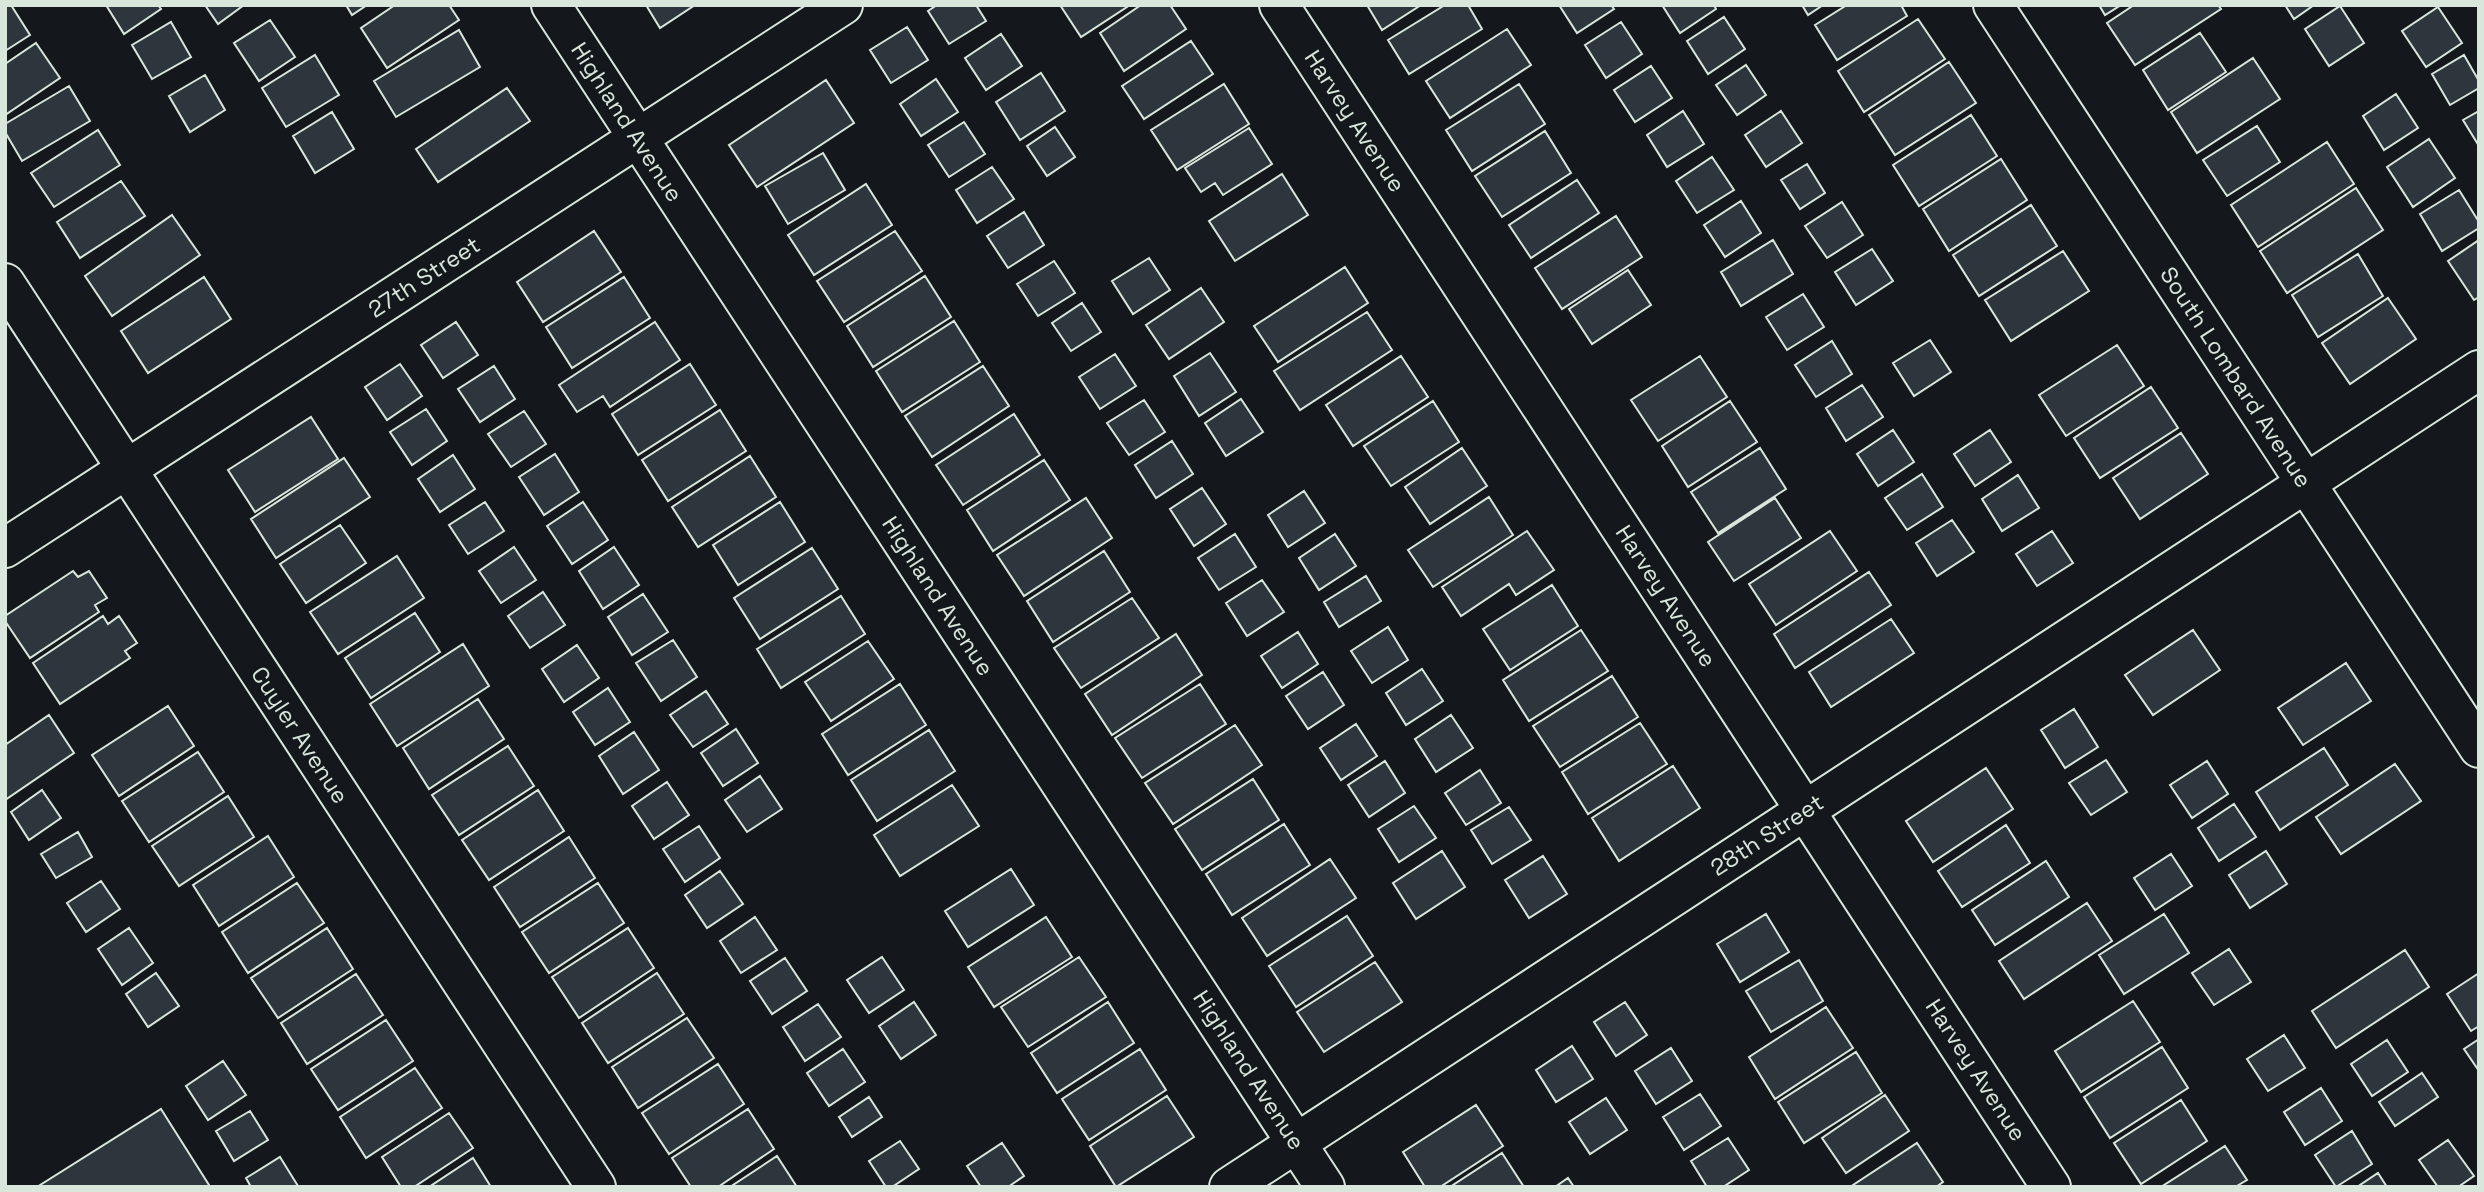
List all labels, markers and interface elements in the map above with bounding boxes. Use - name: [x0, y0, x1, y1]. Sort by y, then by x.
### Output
- street label: Highland Avenue: [564, 37, 690, 207]
- street label: Harvey Avenue: [1298, 44, 1412, 198]
- street label: 27th Street: [362, 230, 486, 324]
- street label: South Lombard Avenue: [2153, 261, 2319, 493]
- street label: Highland Avenue: [875, 511, 1001, 681]
- street label: Harvey Avenue: [1609, 519, 1723, 673]
- street label: Cuyler Avenue: [244, 661, 356, 809]
- street label: 28th Street: [1705, 787, 1829, 883]
- street label: Highland Avenue: [1186, 985, 1312, 1155]
- street label: Harvey Avenue: [1919, 993, 2033, 1147]

